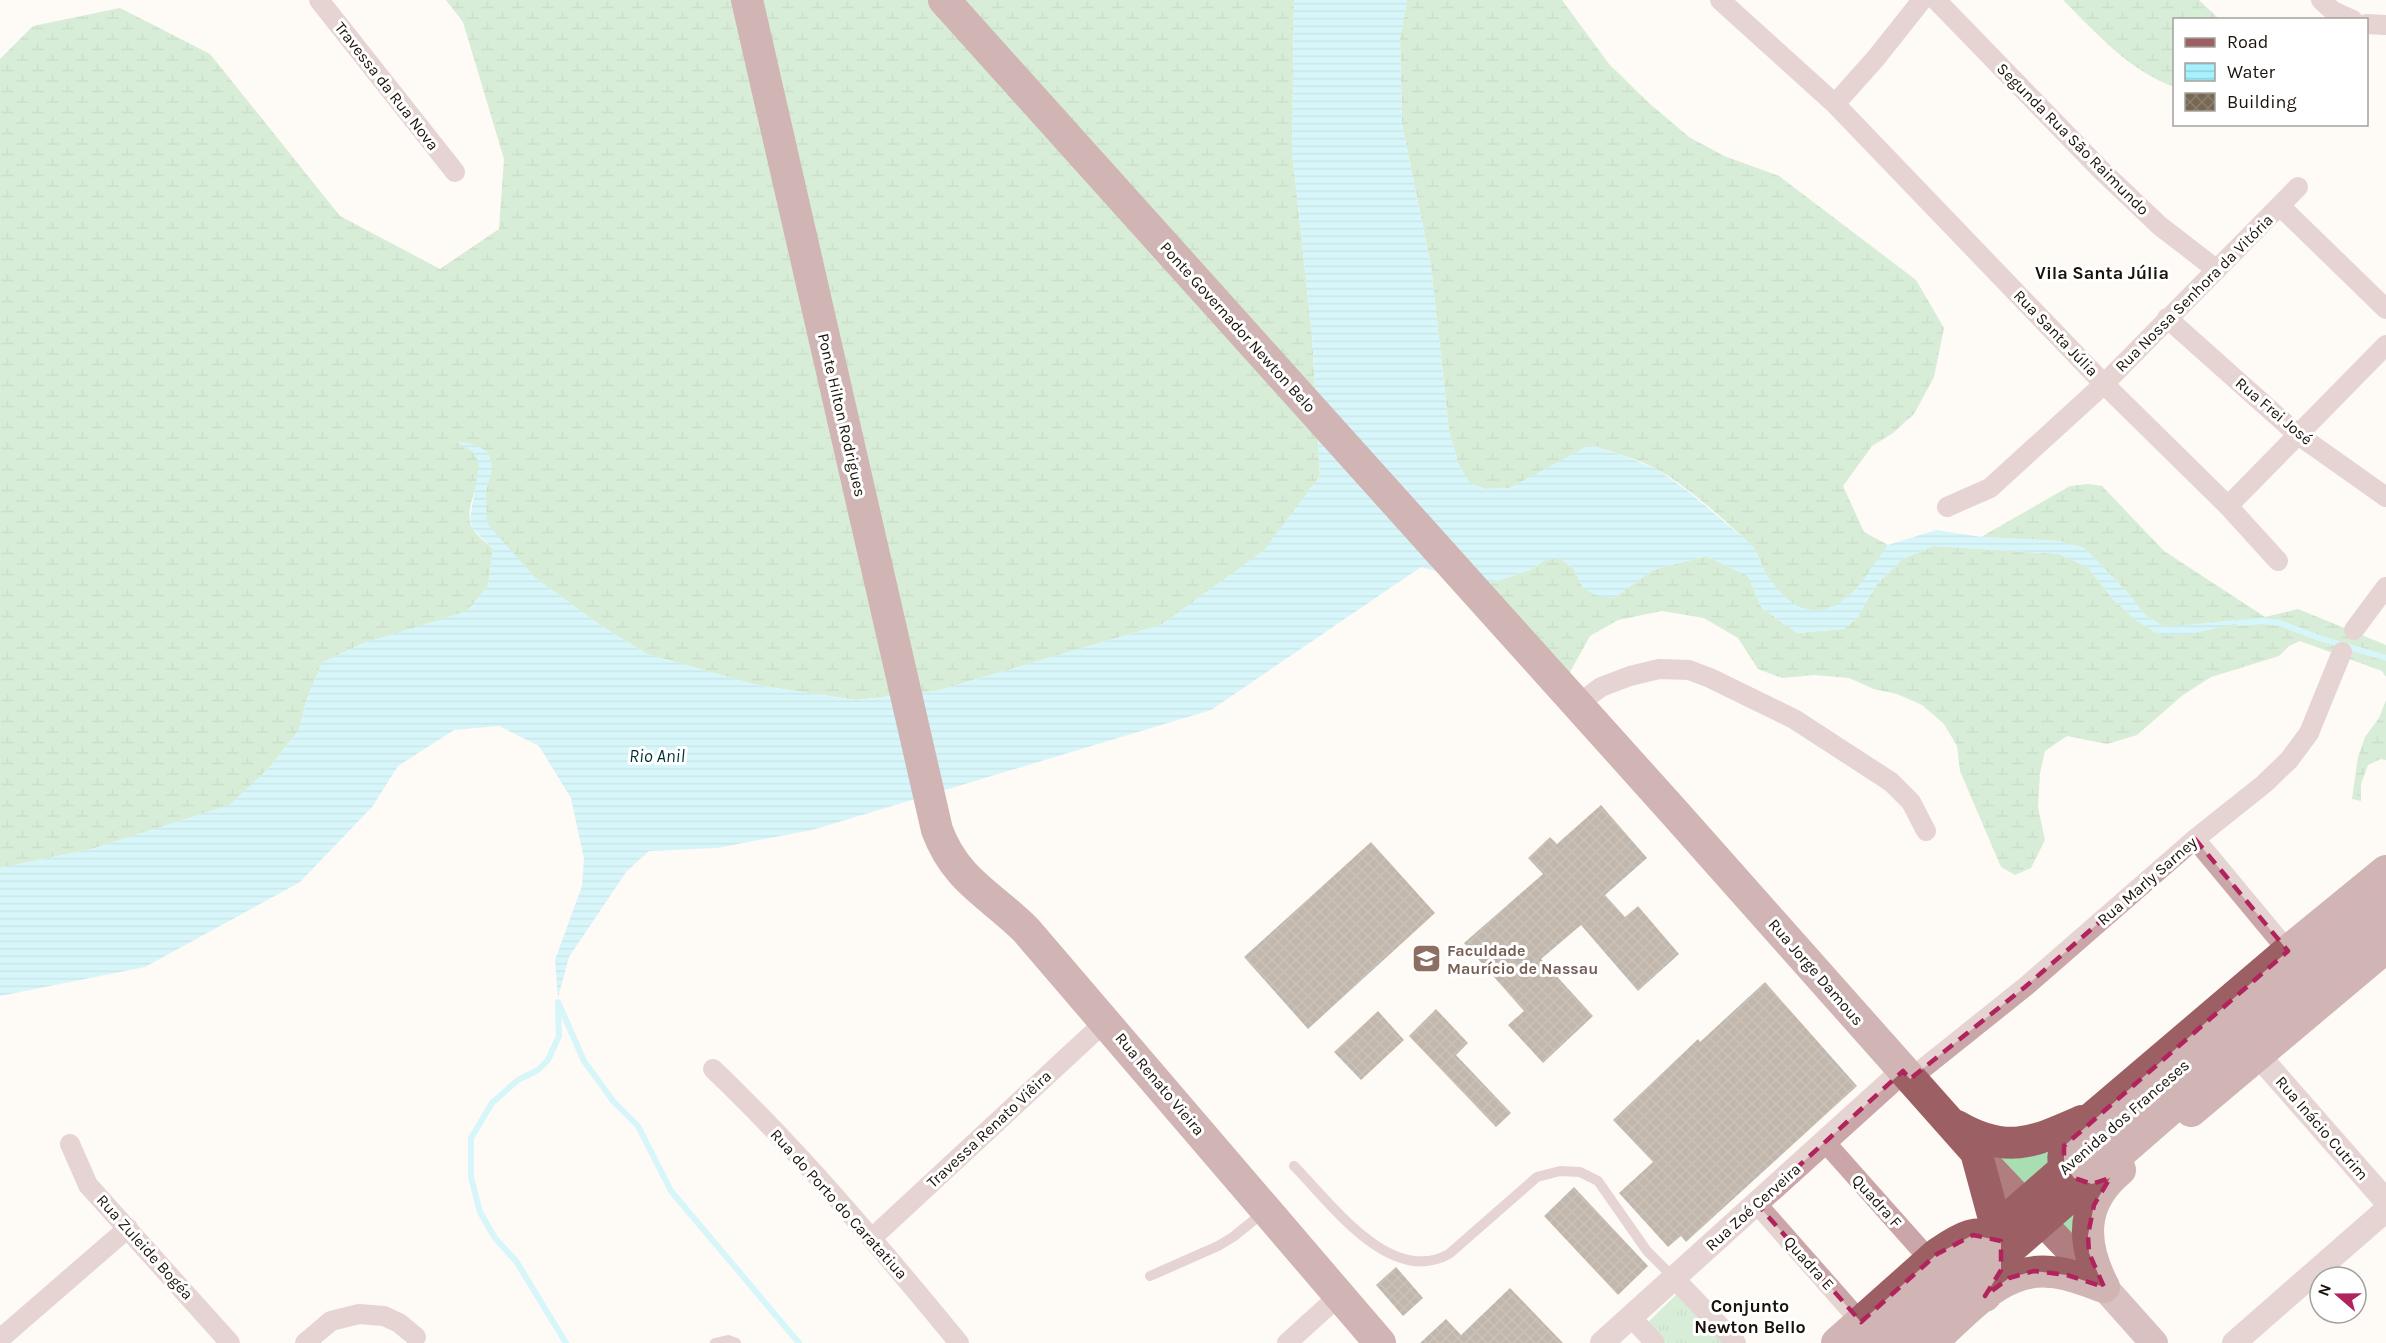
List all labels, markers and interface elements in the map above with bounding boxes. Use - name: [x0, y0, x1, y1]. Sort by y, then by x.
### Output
- street label: Travessa da Rua Nova: [331, 18, 443, 154]
- legend: [2173, 18, 2368, 126]
- text: Road: [2227, 31, 2268, 53]
- street label: Segunda Rua São Raimundo: [1993, 59, 2153, 219]
- text: Water: [2227, 61, 2275, 83]
- text: Building: [2227, 91, 2297, 113]
- street label: Rua Nossa Senhora da Vitória: [2111, 210, 2277, 376]
- street label: Ponte Governador Newton Belo: [1156, 238, 1320, 416]
- district label: Vila Santa Júlia: [2035, 262, 2169, 284]
- street label: Rua Santa Júlia: [2010, 286, 2102, 380]
- street label: Ponte Hilton Rodrigues: [814, 331, 870, 499]
- street label: Rua Frei José: [2232, 373, 2316, 449]
- water label: Rio Anil: [629, 745, 685, 767]
- street label: Rua Marly Sarney: [2093, 832, 2201, 929]
- street label: Rua Jorge Damous: [1765, 915, 1867, 1029]
- place label: Faculdade Maurício de Nassau: [1447, 941, 1598, 978]
- school or university icon: Faculdade Maurício de Nassau: [1410, 943, 1442, 975]
- street label: Rua Renato Vieira: [1111, 1029, 1209, 1139]
- street label: Avenida dos Franceses: [2055, 1055, 2193, 1179]
- street label: Travessa Renato Viêira: [923, 1066, 1055, 1192]
- street label: Rua Inácio Cutrim: [2272, 1072, 2372, 1184]
- street label: Rua do Porto do Caratatiua: [767, 1125, 911, 1283]
- street label: Rua Zoé Cerveira: [1701, 1159, 1805, 1255]
- street label: Quadra F: [1848, 1170, 1906, 1232]
- street label: Rua Zuleide Bogéa: [93, 1190, 197, 1304]
- street label: Quadra E: [1780, 1232, 1838, 1294]
- north arrow: [2308, 1265, 2368, 1325]
- text: N: [2313, 1281, 2335, 1299]
- district label: Conjunto Newton Bello: [1694, 1295, 1806, 1338]

